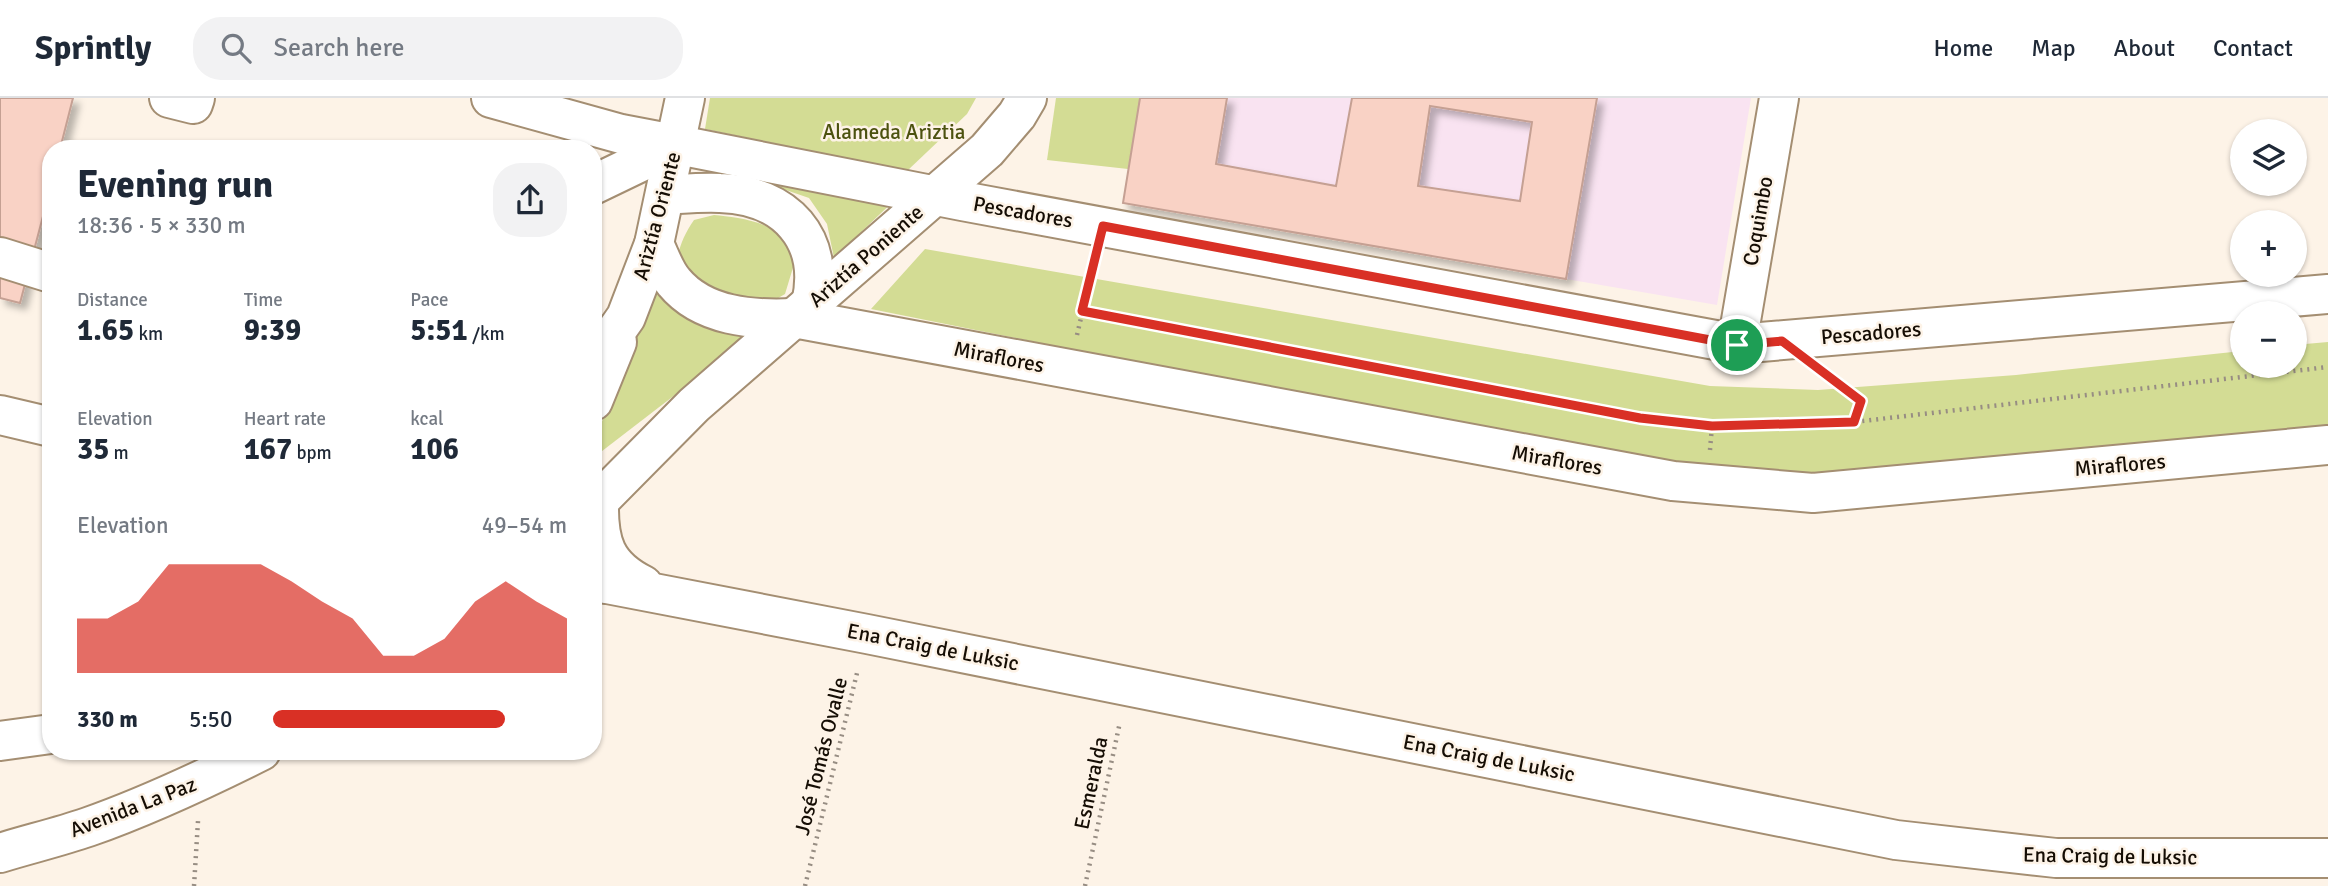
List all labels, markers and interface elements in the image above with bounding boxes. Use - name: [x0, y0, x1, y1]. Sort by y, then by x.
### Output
- search box: [193, 17, 683, 80]
- text: Sprintly: [35, 28, 151, 69]
- icon: search: [217, 29, 255, 67]
- text: Search here: [273, 32, 405, 64]
- text: Home: [1933, 33, 1993, 63]
- text: Map: [2031, 33, 2076, 63]
- text: About: [2114, 33, 2175, 63]
- text: Contact: [2213, 33, 2293, 63]
- park label: Alameda Ariztia: [823, 119, 965, 145]
- map controls: [2230, 119, 2307, 378]
- button: layers: [2230, 119, 2307, 196]
- street label: Ariztía Oriente: [627, 149, 687, 283]
- text: Evening run: [77, 161, 273, 208]
- button: share: [493, 163, 567, 237]
- street label: Coquimbo: [1737, 174, 1779, 268]
- street label: Pescadores: [971, 190, 1075, 234]
- street label: Ariztía Poniente: [803, 199, 929, 313]
- button: +: [2230, 210, 2307, 287]
- text: 18:36 · 5 × 330 m: [77, 211, 246, 240]
- text: Distance: [77, 288, 148, 312]
- text: Time: [244, 288, 283, 312]
- text: Pace: [410, 288, 449, 312]
- button: −: [2230, 301, 2307, 378]
- text: 1.65: [77, 312, 134, 349]
- text: 9:39: [244, 312, 301, 349]
- text: 5:51: [410, 312, 468, 349]
- pin: [1707, 315, 1767, 375]
- street label: Pescadores: [1820, 316, 1922, 350]
- text: km: [134, 322, 163, 346]
- text: /km: [468, 322, 505, 346]
- icon: arrive: [1718, 326, 1756, 364]
- street label: Miraflores: [952, 336, 1046, 378]
- text: Elevation: [77, 407, 153, 431]
- text: Heart rate: [244, 407, 326, 431]
- text: kcal: [410, 407, 444, 431]
- text: 35: [77, 431, 109, 468]
- text: 167: [244, 431, 292, 468]
- text: 106: [410, 431, 459, 468]
- street label: Miraflores: [1510, 439, 1604, 481]
- text: m: [109, 441, 129, 465]
- text: bpm: [292, 441, 332, 465]
- street label: Miraflores: [2073, 448, 2167, 482]
- text: Elevation: [77, 511, 169, 540]
- text: 49–54 m: [482, 511, 567, 540]
- street label: Ena Craig de Luksic: [845, 618, 1021, 676]
- street label: José Tomás Ovalle: [789, 674, 853, 838]
- text: 330 m: [77, 705, 138, 734]
- text: 5:50: [189, 705, 232, 734]
- street label: Ena Craig de Luksic: [1401, 729, 1577, 787]
- street label: Esmeralda: [1068, 734, 1114, 832]
- street label: Avenida La Paz: [66, 771, 200, 843]
- street label: Ena Craig de Luksic: [2023, 841, 2198, 871]

